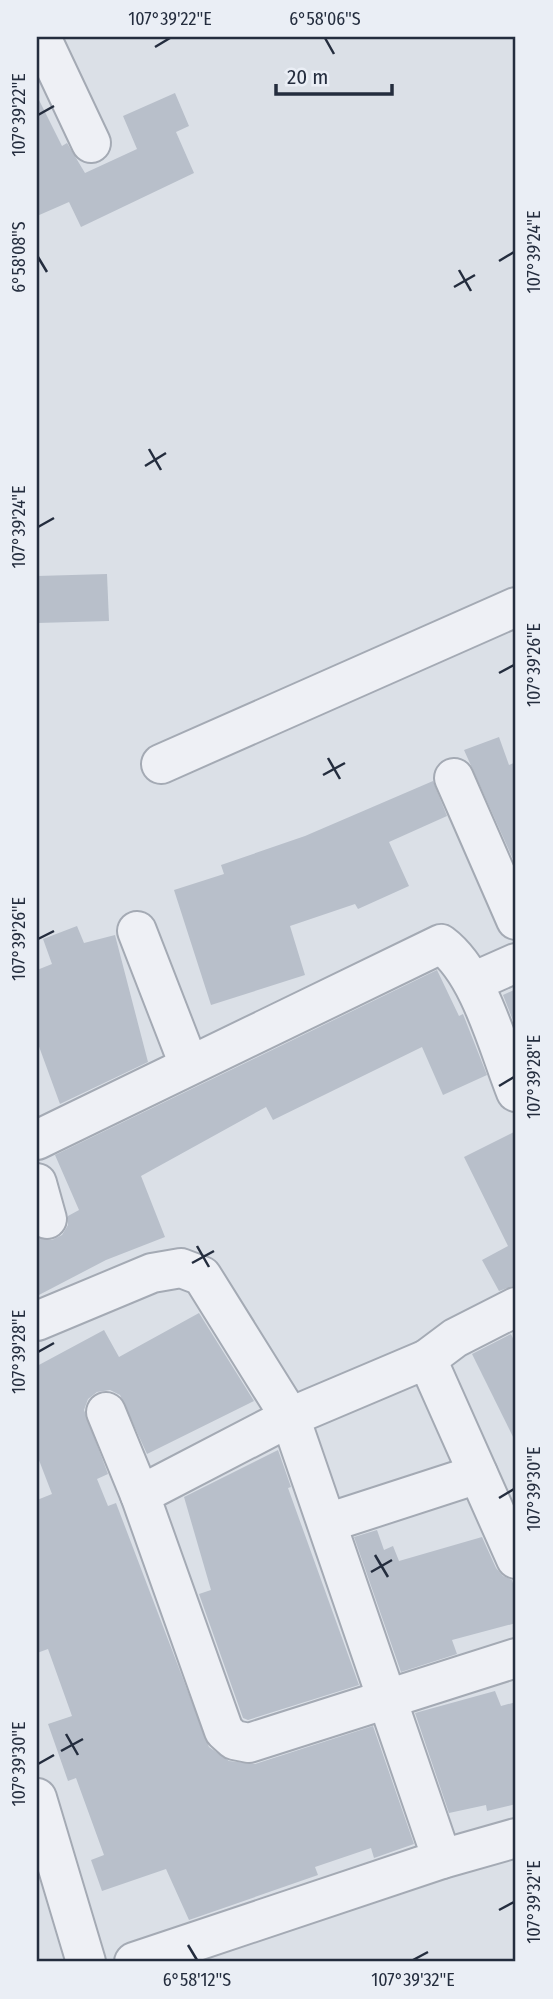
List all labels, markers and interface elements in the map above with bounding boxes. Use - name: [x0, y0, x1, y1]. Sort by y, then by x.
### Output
- text: 107°39'22"E: [128, 8, 212, 30]
- text: 6°58'06"S: [289, 8, 361, 30]
- scale bar: [276, 52, 392, 96]
- text: 20 m: [287, 64, 328, 90]
- text: 107°39'22"E: [8, 73, 30, 157]
- text: 107°39'24"E: [523, 211, 545, 293]
- text: 6°58'08"S: [8, 221, 30, 293]
- text: 107°39'24"E: [8, 486, 30, 568]
- text: 107°39'26"E: [523, 623, 545, 707]
- text: 107°39'26"E: [8, 897, 30, 981]
- text: 107°39'28"E: [523, 1035, 545, 1119]
- text: 107°39'28"E: [8, 1310, 30, 1394]
- text: 107°39'30"E: [523, 1447, 545, 1531]
- text: 107°39'30"E: [8, 1722, 30, 1806]
- text: 107°39'32"E: [523, 1860, 545, 1944]
- text: 6°58'12"S: [163, 1969, 231, 1991]
- text: 107°39'32"E: [371, 1969, 455, 1991]

